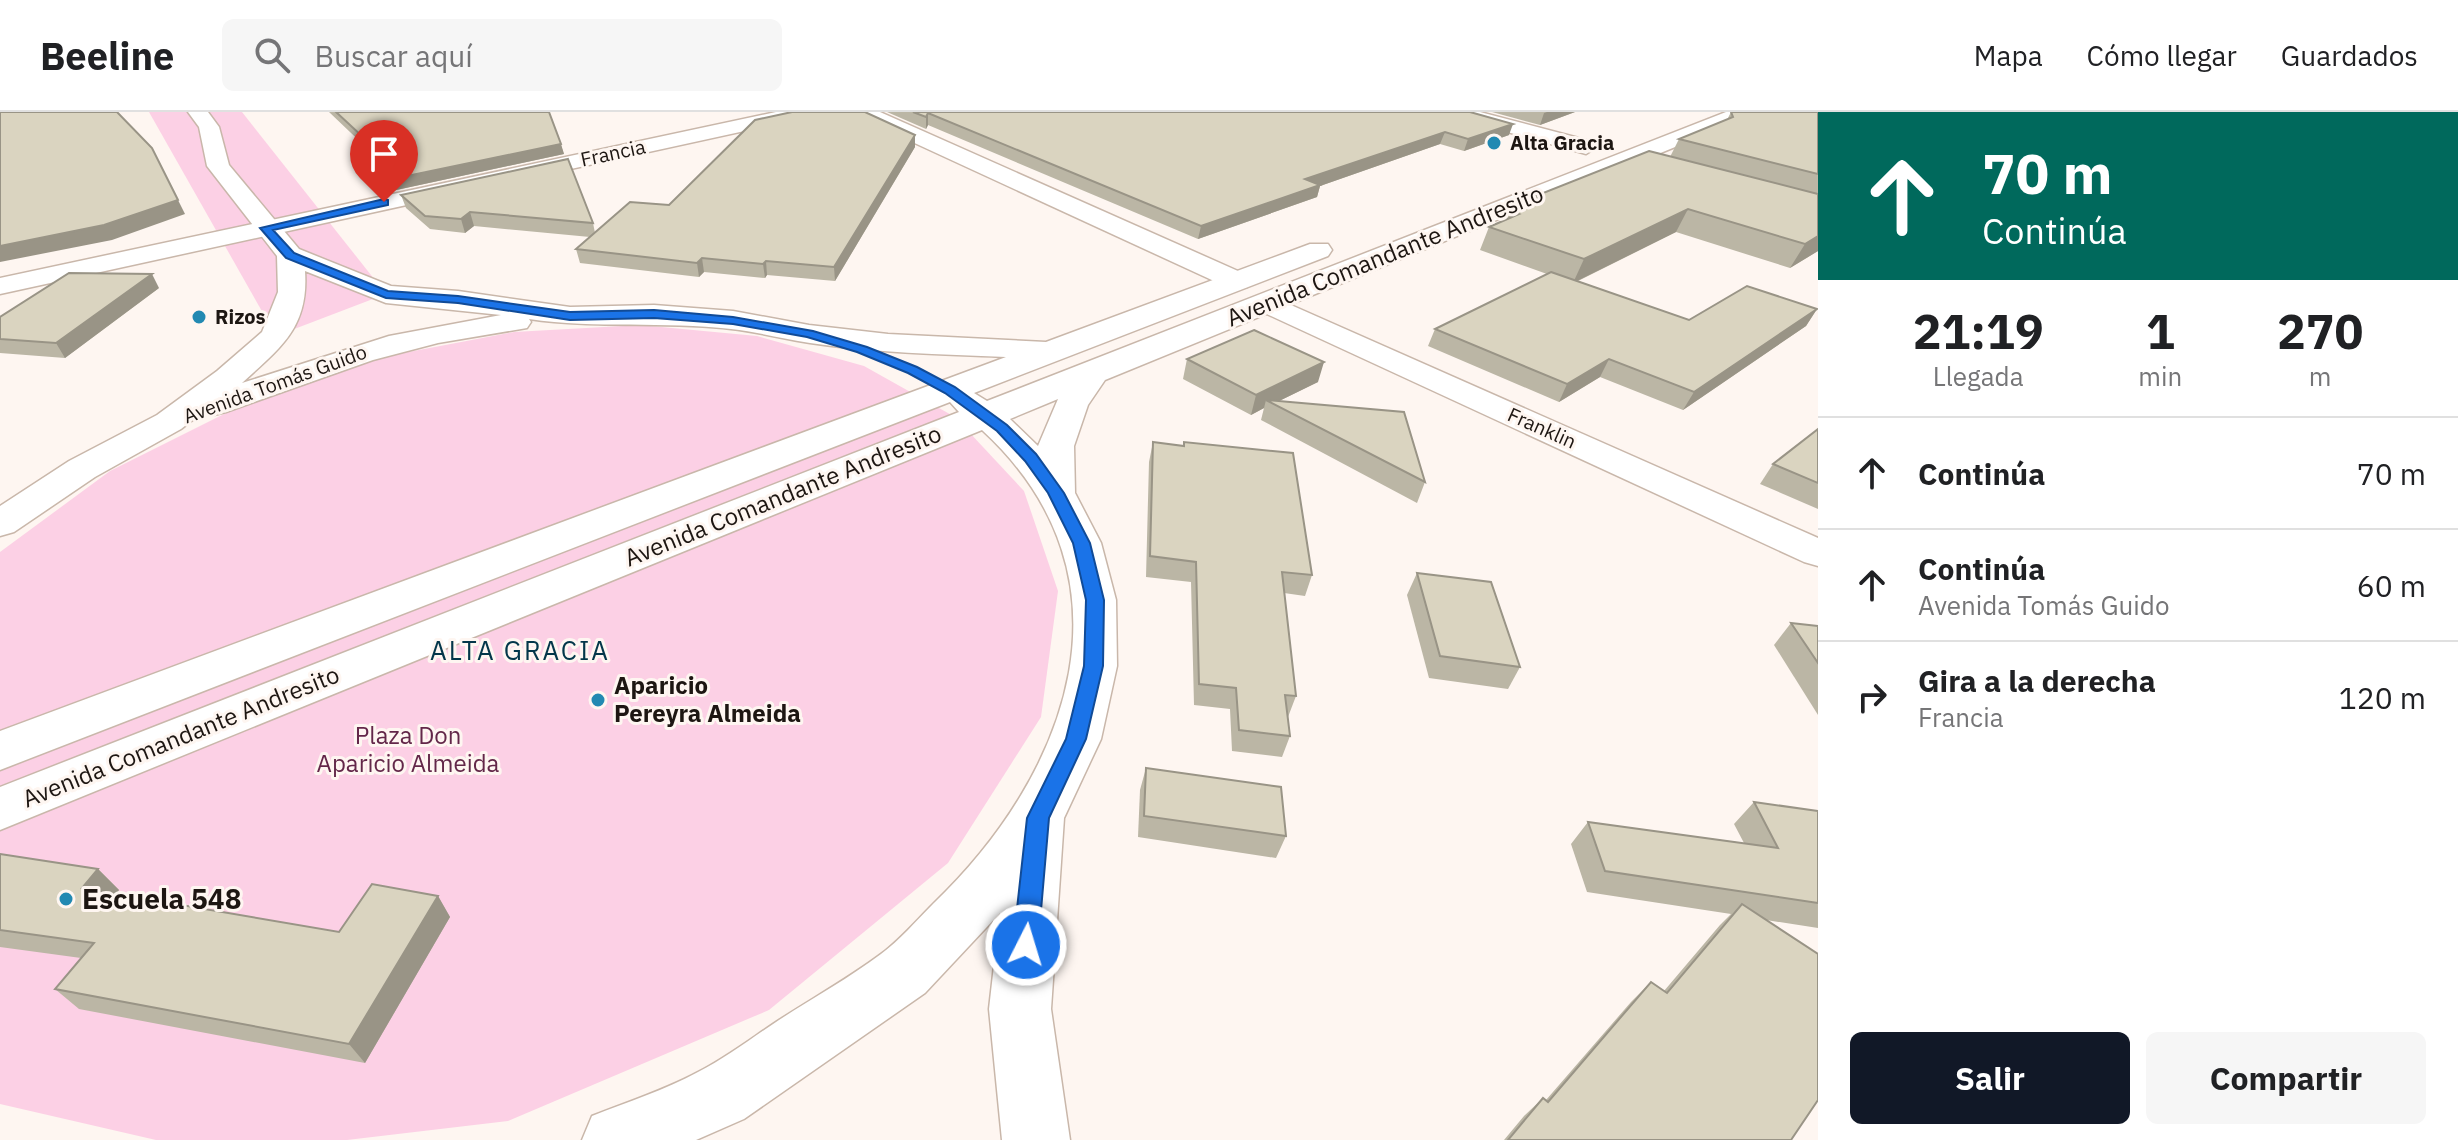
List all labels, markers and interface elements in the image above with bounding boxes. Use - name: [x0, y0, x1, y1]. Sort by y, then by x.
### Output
- search box: [222, 19, 782, 91]
- text: Beeline: [40, 31, 174, 80]
- icon: search: [250, 33, 294, 77]
- text: Buscar aquí: [314, 36, 473, 75]
- text: Mapa: [1974, 37, 2043, 74]
- text: Cómo llegar: [2087, 37, 2237, 74]
- text: Guardados: [2281, 37, 2418, 74]
- pin: [350, 120, 418, 202]
- place label: Alta Gracia: [1510, 129, 1614, 156]
- icon: arrive: [362, 132, 406, 176]
- street label: Francia: [578, 132, 648, 173]
- marker: Alta Gracia: [1485, 134, 1503, 152]
- text: 70 m: [1982, 137, 2112, 209]
- icon: ahead: [1850, 144, 1954, 248]
- street label: Avenida Comandante Andresito: [1221, 177, 1548, 333]
- text: Continúa: [1982, 207, 2127, 254]
- text: 21:19: [1913, 300, 2044, 362]
- text: 1: [2146, 300, 2175, 362]
- text: 270: [2277, 300, 2363, 362]
- place label: Rizos: [215, 303, 266, 330]
- marker: Rizos: [190, 308, 208, 326]
- street label: Avenida Tomás Guido: [179, 338, 370, 429]
- text: Llegada: [1933, 359, 2024, 393]
- text: min: [2138, 359, 2182, 393]
- text: m: [2309, 359, 2331, 393]
- street label: Franklin: [1504, 400, 1581, 455]
- street label: Avenida Comandante Andresito: [619, 417, 946, 573]
- icon: ahead: [1850, 451, 1894, 495]
- text: Continúa: [1918, 454, 2045, 493]
- text: 70 m: [2357, 454, 2426, 493]
- text: Continúa: [1918, 549, 2045, 588]
- icon: ahead: [1850, 563, 1894, 607]
- text: 60 m: [2357, 566, 2426, 605]
- text: Avenida Tomás Guido: [1918, 588, 2169, 622]
- district label: ALTA GRACIA: [430, 633, 610, 667]
- street label: Avenida Comandante Andresito: [17, 658, 344, 814]
- text: Gira a la derecha: [1918, 661, 2156, 700]
- place label: Aparicio Pereyra Almeida: [614, 669, 801, 729]
- icon: right: [1850, 675, 1894, 719]
- text: 120 m: [2339, 678, 2426, 717]
- marker: Aparicio Pereyra Almeida: [589, 691, 607, 709]
- text: Francia: [1918, 700, 2004, 734]
- park label: Plaza Don Aparicio Almeida: [317, 719, 500, 779]
- place label: Escuela 548: [82, 880, 241, 917]
- marker: Escuela 548: [57, 890, 75, 908]
- position arrow: [984, 903, 1068, 987]
- button: Salir: [1850, 1032, 2130, 1124]
- button: Compartir: [2146, 1032, 2426, 1124]

